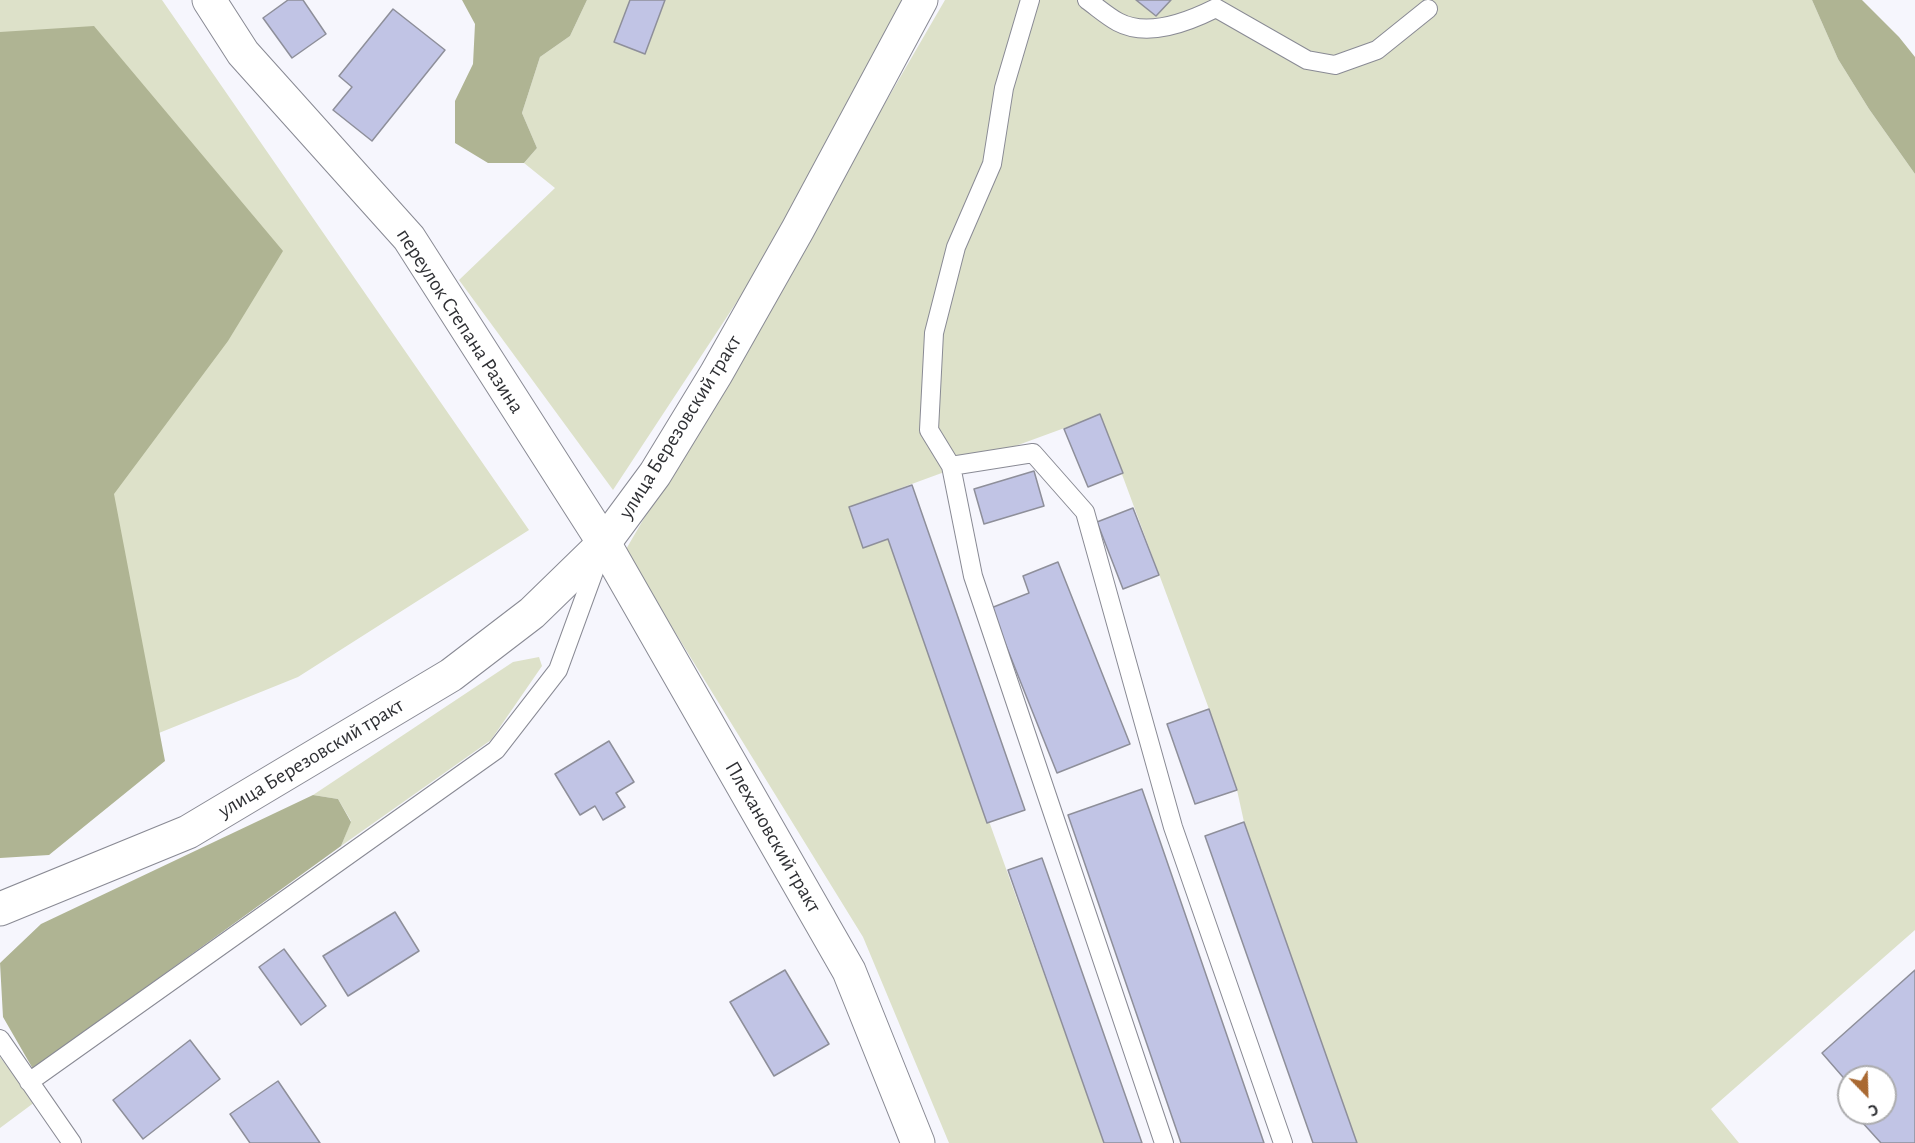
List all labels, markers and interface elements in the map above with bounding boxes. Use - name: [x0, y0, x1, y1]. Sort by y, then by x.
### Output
- street label: переулок Степана Разина: [391, 224, 529, 418]
- street label: улица Березовский тракт: [613, 331, 747, 523]
- street label: улица Березовский тракт: [214, 693, 408, 823]
- street label: Плехановский тракт: [719, 757, 827, 917]
- north arrow: [1837, 1065, 1897, 1125]
- text: С: [1866, 1101, 1880, 1119]

